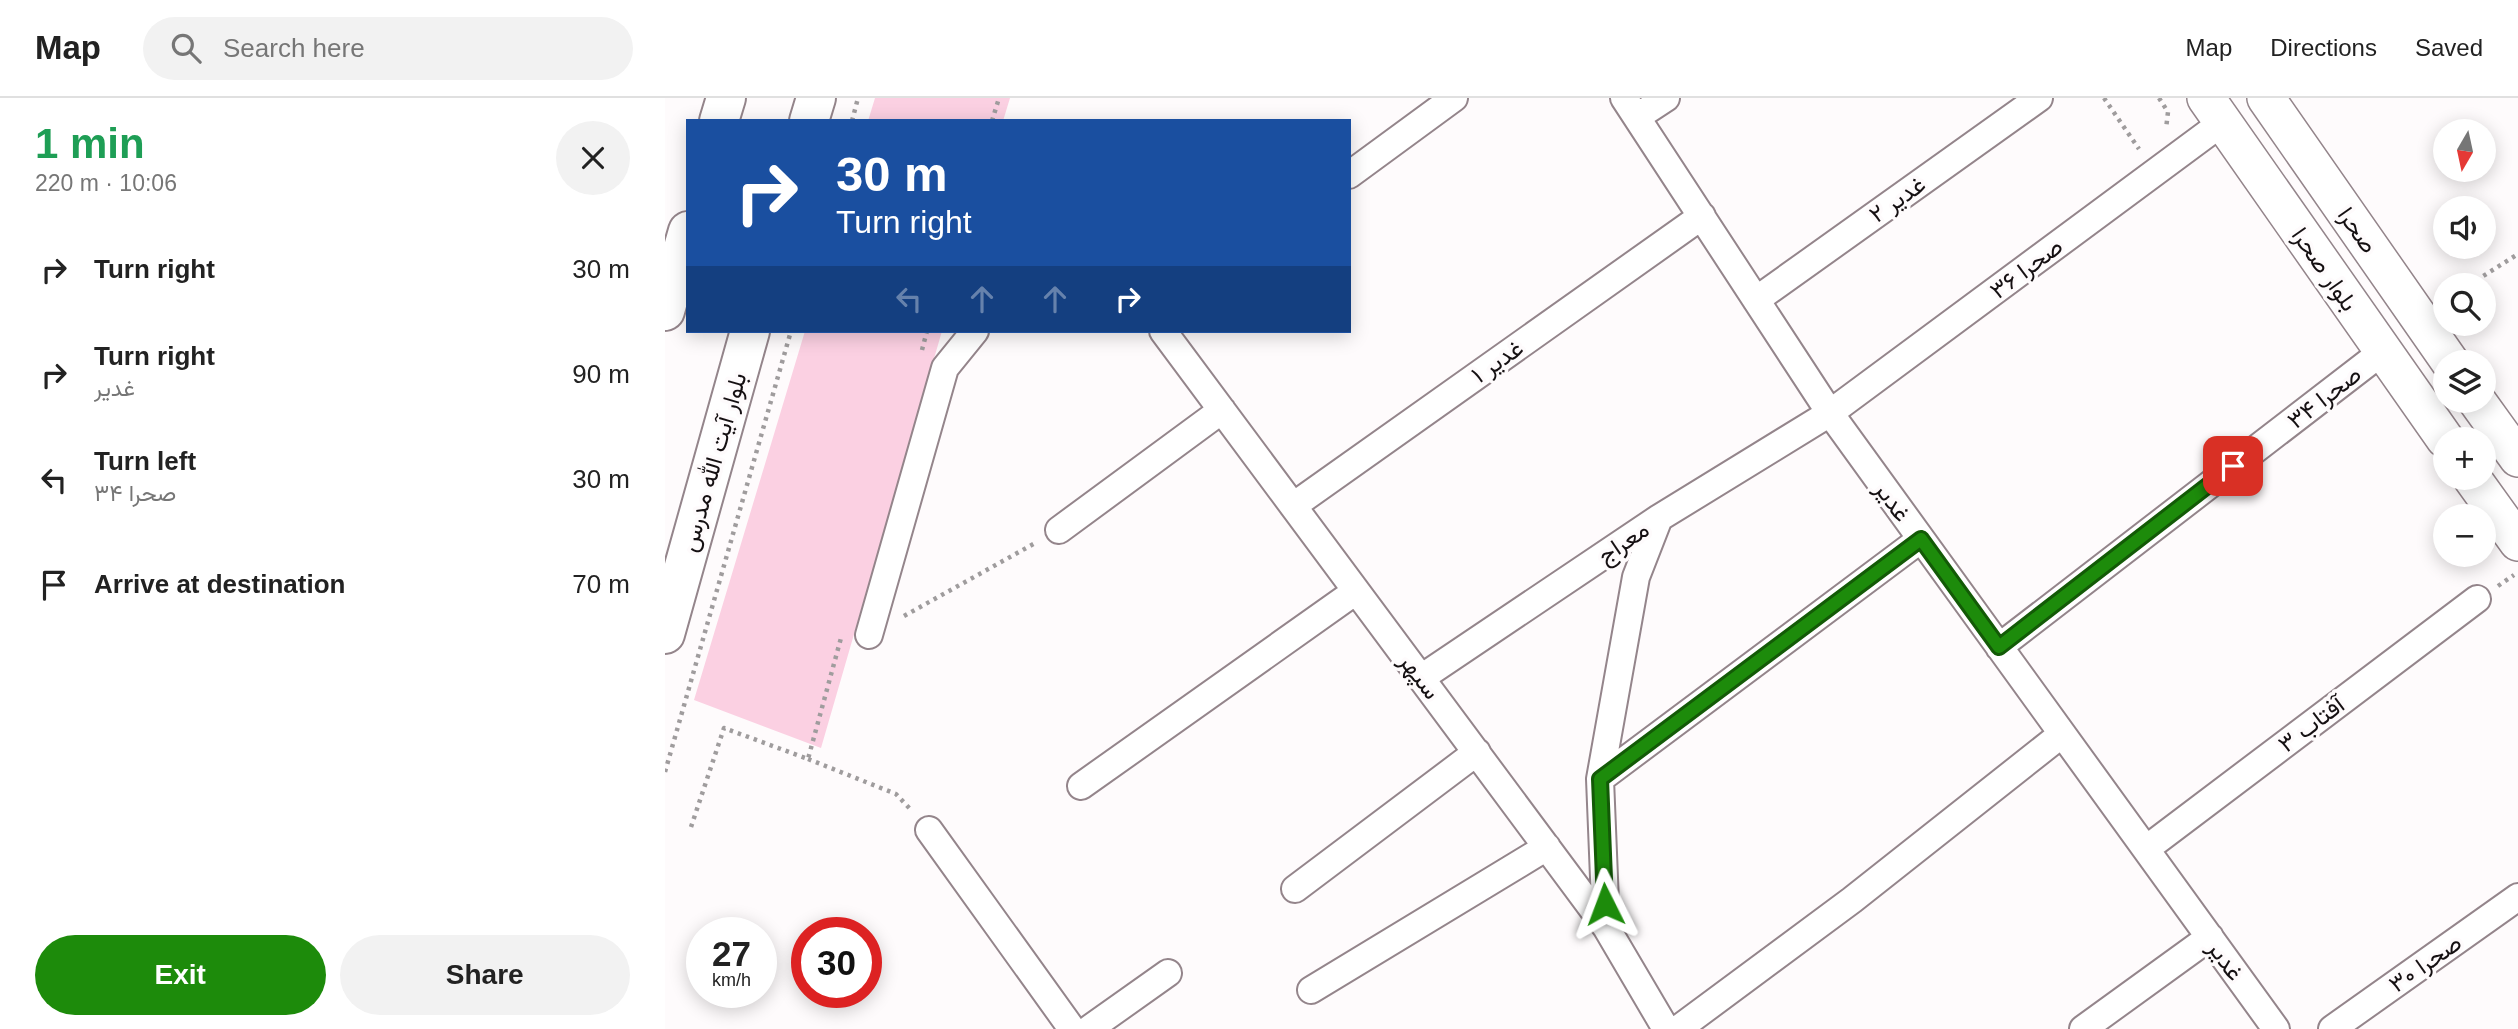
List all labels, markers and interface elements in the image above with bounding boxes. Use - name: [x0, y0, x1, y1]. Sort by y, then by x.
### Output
- search box: [143, 17, 633, 80]
- text: Map: [35, 29, 101, 66]
- icon: search: [167, 29, 205, 67]
- text: Search here: [223, 33, 365, 63]
- text: Map: [2186, 34, 2232, 61]
- text: Directions: [2270, 34, 2377, 61]
- text: Saved: [2415, 34, 2483, 61]
- north arrow: [2433, 119, 2495, 182]
- map controls: [2433, 119, 2496, 567]
- text: 1 min: [35, 120, 145, 167]
- button: close: [556, 121, 630, 195]
- icon: right: [721, 147, 812, 238]
- text: 30 m: [836, 147, 948, 201]
- text: 220 m · 10:06: [35, 170, 177, 196]
- street label: غدیر ۲: [1864, 170, 1931, 230]
- button: sound: [2433, 196, 2496, 259]
- street label: صحرا: [2331, 202, 2383, 259]
- text: Turn right: [836, 204, 972, 240]
- street label: بلوار صحرا: [2285, 222, 2363, 317]
- street label: صحرا ۳۶: [1984, 232, 2069, 306]
- icon: right: [35, 251, 73, 289]
- text: Turn right: [94, 254, 215, 284]
- text: 30 m: [572, 254, 630, 284]
- button: search: [2433, 273, 2496, 336]
- icon: left: [890, 280, 928, 318]
- icon: ahead: [963, 280, 1001, 318]
- icon: ahead: [1036, 280, 1074, 318]
- icon: right: [1109, 280, 1147, 318]
- street label: غدیر ۱: [1466, 334, 1529, 390]
- text: Turn right: [94, 341, 215, 371]
- button: layers: [2433, 350, 2496, 413]
- icon: right: [35, 356, 73, 394]
- text: 90 m: [572, 359, 630, 389]
- street label: صحرا ۳۴: [2282, 360, 2367, 436]
- street label: بلوار آیت الله مدرس: [675, 369, 753, 555]
- text: غدیر: [94, 375, 135, 401]
- button: +: [2433, 427, 2496, 490]
- pin: [2203, 436, 2263, 496]
- text: Turn left: [94, 446, 196, 476]
- icon: arrive: [2214, 447, 2252, 485]
- icon: left: [35, 461, 73, 499]
- text: 30 m: [572, 464, 630, 494]
- street label: غدیر: [1867, 475, 1917, 527]
- text: صحرا ۳۴: [94, 480, 176, 506]
- button: −: [2433, 504, 2496, 567]
- street label: معراج: [1592, 515, 1655, 571]
- icon: arrive: [35, 566, 73, 604]
- text: Arrive at destination: [94, 569, 345, 599]
- text: 70 m: [572, 569, 630, 599]
- street label: سپهر: [1391, 647, 1446, 706]
- street label: آفتاب ۳: [2273, 689, 2352, 758]
- position arrow: [1568, 867, 1642, 941]
- speed limit sign: 30: [791, 917, 882, 1008]
- street label: صحرا ۳۰: [2384, 928, 2468, 999]
- text: 27: [712, 934, 751, 973]
- street label: غدیر: [2200, 934, 2250, 986]
- button: Exit: [35, 935, 326, 1015]
- button: Share: [340, 935, 630, 1015]
- text: km/h: [712, 970, 751, 990]

